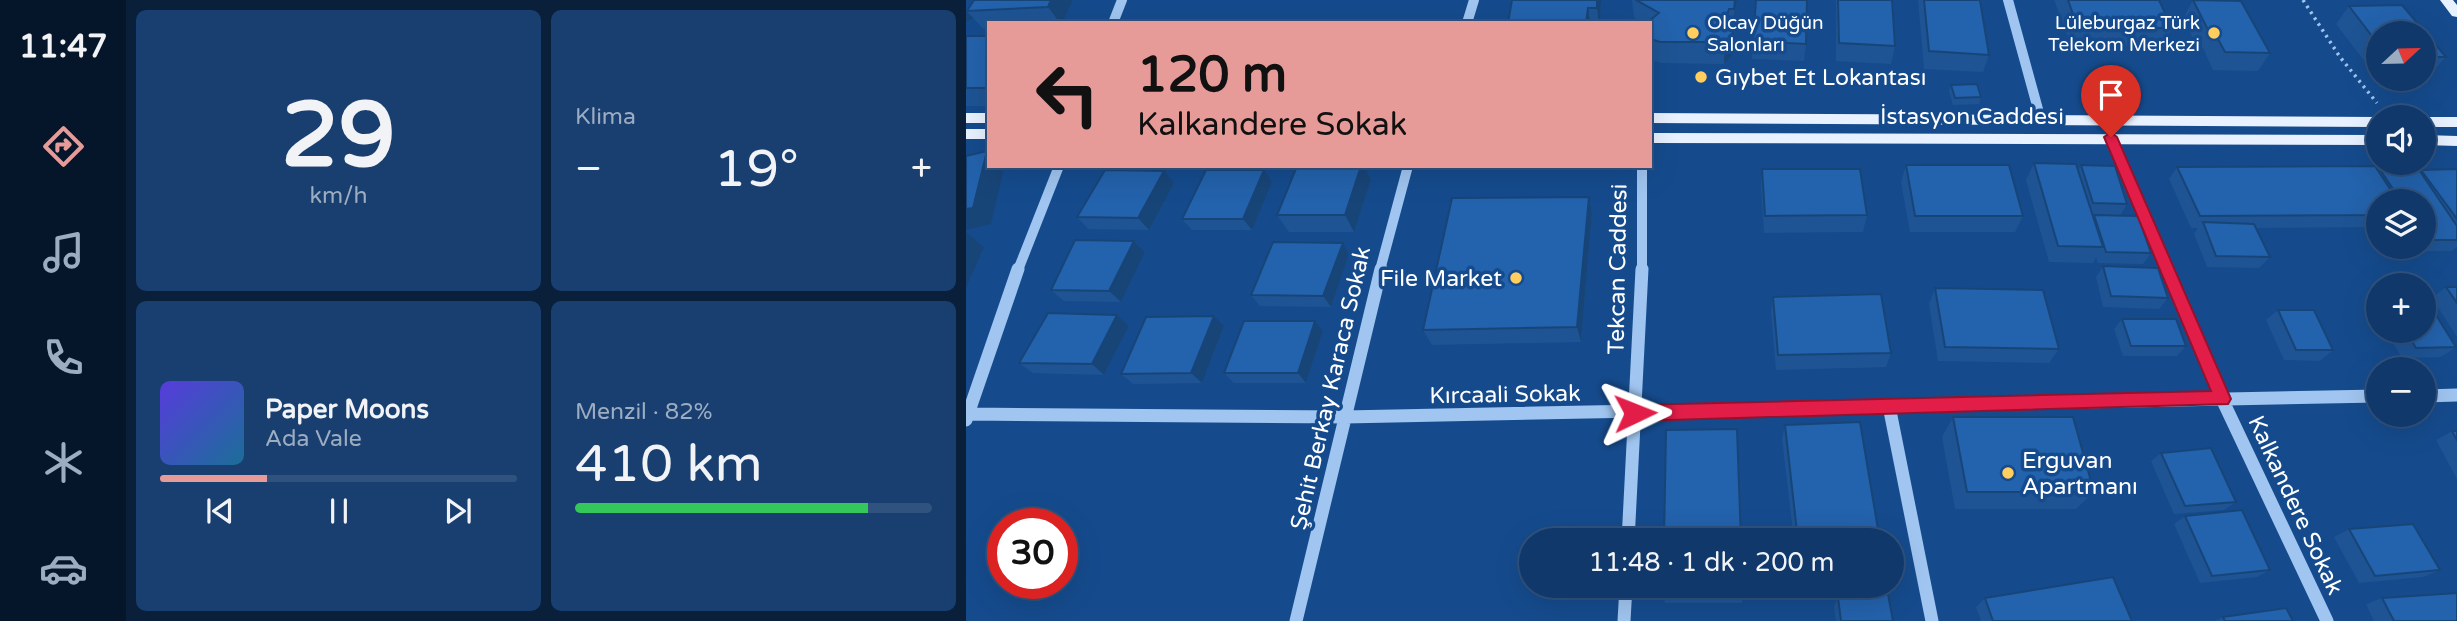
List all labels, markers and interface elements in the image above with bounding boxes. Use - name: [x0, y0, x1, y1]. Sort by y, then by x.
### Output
- place label: Olcay Düğün Salonları: [1707, 12, 1824, 56]
- place label: Lüleburgaz Türk Telekom Merkezi: [2048, 12, 2200, 56]
- north arrow: [2366, 21, 2436, 91]
- map controls: [2366, 21, 2436, 427]
- marker: Olcay Düğün Salonları: [1685, 25, 1701, 41]
- marker: Lüleburgaz Türk Telekom Merkezi: [2206, 25, 2222, 41]
- text: 11:47: [19, 28, 107, 66]
- text: 120 m: [1137, 46, 1287, 105]
- icon: left: [1022, 49, 1113, 140]
- place label: Gıybet Et Lokantası: [1715, 64, 1927, 92]
- pin: [2081, 65, 2141, 137]
- marker: Gıybet Et Lokantası: [1693, 69, 1709, 85]
- icon: arrive: [2092, 76, 2130, 114]
- text: 29: [281, 81, 396, 191]
- text: Klima: [575, 103, 636, 131]
- street label: İstasyon Caddesi: [1880, 103, 2064, 131]
- button: sound: [2366, 105, 2436, 175]
- text: Kalkandere Sokak: [1137, 106, 1407, 144]
- icon: directions: [39, 122, 88, 171]
- text: 19°: [714, 138, 799, 201]
- text: −: [575, 146, 602, 192]
- text: +: [911, 146, 932, 192]
- text: km/h: [310, 182, 367, 210]
- street label: Tekcan Caddesi: [1603, 183, 1633, 355]
- button: layers: [2366, 189, 2436, 259]
- icon: music: [39, 228, 88, 277]
- street label: Şehit Berkay Karaca Sokak: [1285, 244, 1377, 533]
- place label: File Market: [1380, 265, 1502, 293]
- marker: File Market: [1508, 270, 1524, 286]
- button: +: [2366, 273, 2436, 343]
- icon: phone: [39, 333, 88, 382]
- button: −: [2366, 357, 2436, 427]
- position arrow: [1598, 376, 1672, 450]
- street label: Kırcaali Sokak: [1429, 380, 1581, 410]
- text: Paper Moons: [265, 394, 429, 425]
- text: Menzil · 82%: [575, 398, 712, 426]
- street label: Kalkandere Sokak: [2241, 411, 2349, 599]
- text: Ada Vale: [265, 425, 362, 453]
- text: 410 km: [575, 433, 763, 496]
- icon: climate: [39, 438, 88, 487]
- place label: Erguvan Apartmanı: [2022, 447, 2138, 501]
- marker: Erguvan Apartmanı: [2000, 465, 2016, 481]
- icon: previous: [201, 492, 239, 530]
- icon: pause: [320, 492, 358, 530]
- icon: next: [439, 492, 477, 530]
- speed limit sign: 30: [987, 508, 1078, 599]
- icon: car: [39, 544, 88, 593]
- text: 11:48 · 1 dk · 200 m: [1589, 547, 1834, 578]

